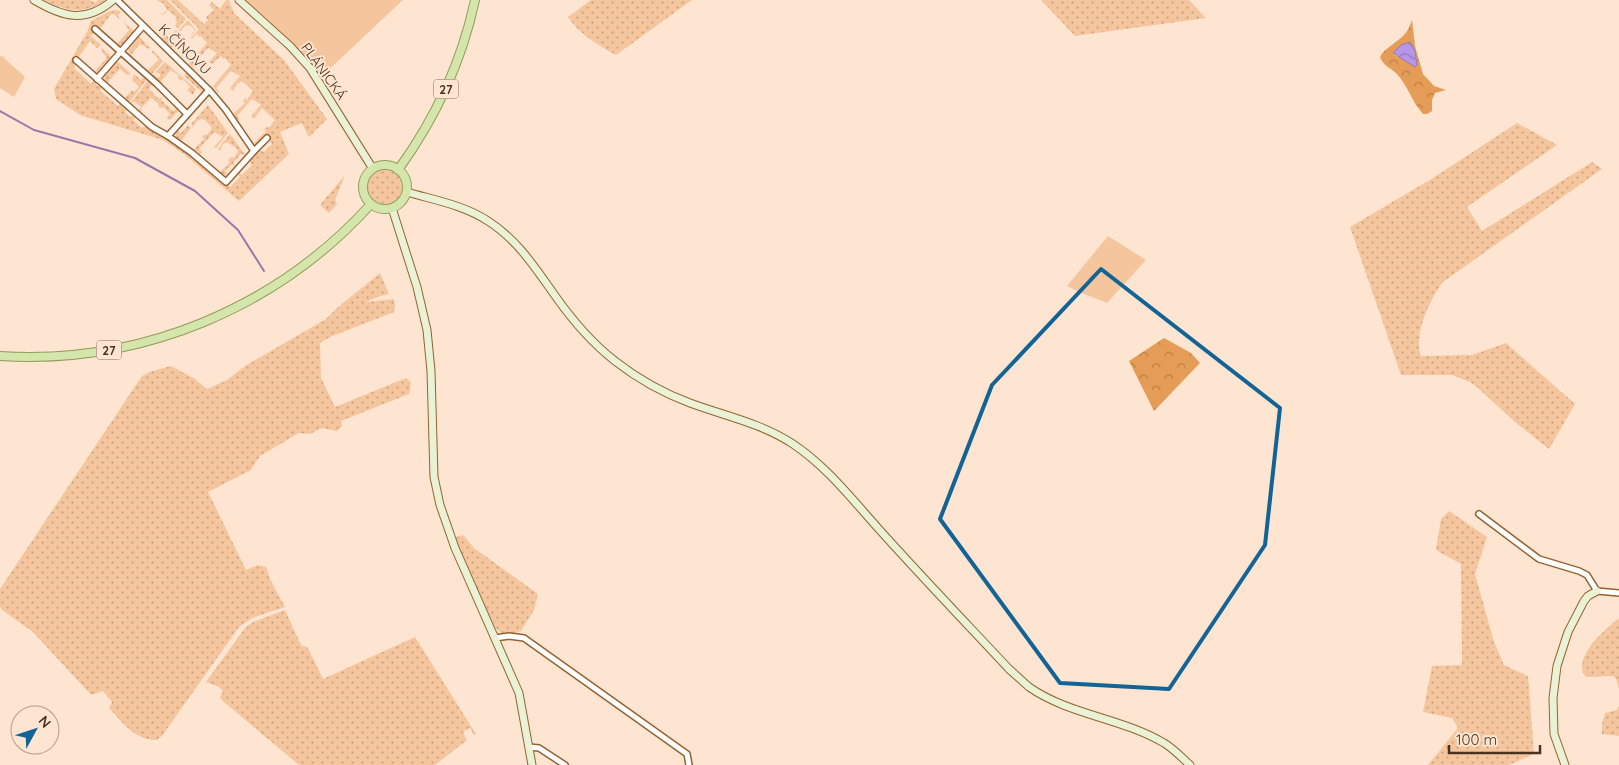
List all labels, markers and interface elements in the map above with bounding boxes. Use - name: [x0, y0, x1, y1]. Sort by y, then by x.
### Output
- street label: K ČÍNOVU: [155, 20, 215, 78]
- street label: PLÁNICKÁ: [297, 39, 351, 103]
- road number: 27: [434, 80, 458, 98]
- road number: 27: [96, 340, 122, 360]
- north arrow: [10, 705, 60, 755]
- text: N: [35, 712, 55, 731]
- scale bar: [1449, 722, 1540, 754]
- text: 100 m: [1456, 730, 1497, 749]

